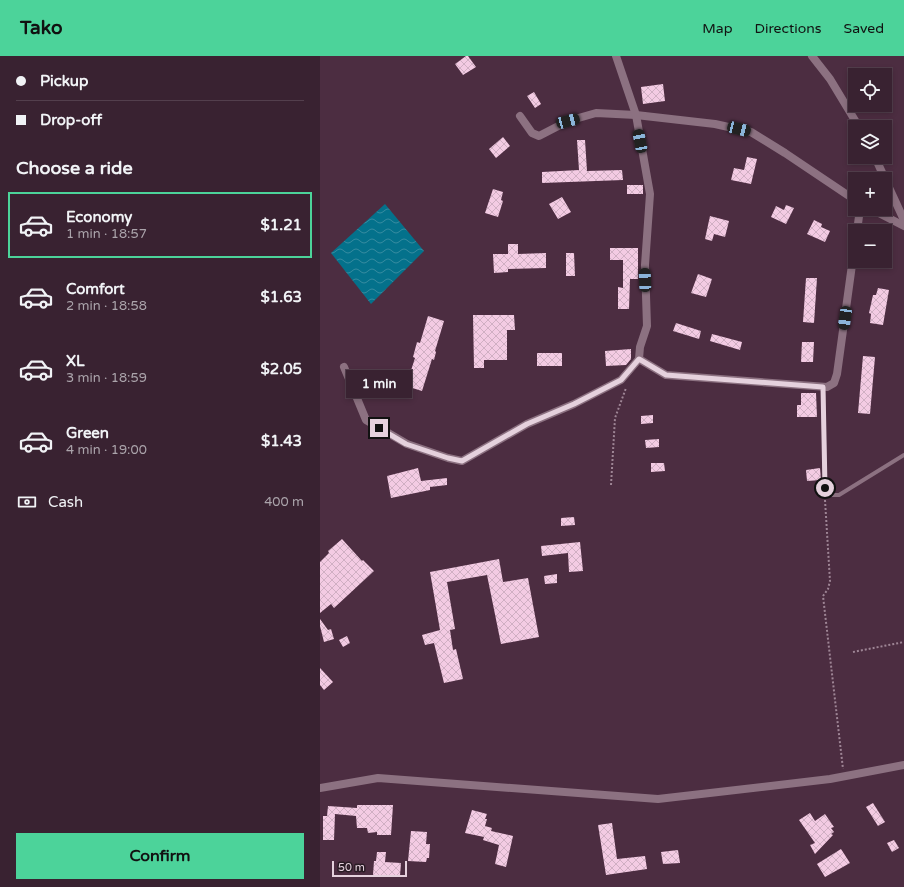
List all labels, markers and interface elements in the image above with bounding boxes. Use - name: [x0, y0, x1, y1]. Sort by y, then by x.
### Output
- text: Tako: [20, 17, 62, 39]
- text: Map: [702, 20, 733, 37]
- text: Directions: [755, 20, 822, 37]
- text: Saved: [844, 20, 884, 37]
- map controls: [848, 68, 892, 268]
- button: locate: [848, 68, 892, 112]
- text: Pickup: [40, 72, 88, 90]
- text: Drop-off: [40, 111, 102, 129]
- car: [555, 112, 581, 130]
- car: [726, 120, 752, 138]
- button: layers: [848, 120, 892, 164]
- car: [632, 128, 648, 154]
- text: Choose a ride: [16, 157, 133, 179]
- button: +: [848, 172, 892, 216]
- icon: car: [18, 207, 54, 243]
- text: Economy: [66, 208, 132, 226]
- text: $1.21: [261, 216, 302, 234]
- button: −: [848, 224, 892, 268]
- text: 1 min · 18:57: [66, 226, 147, 242]
- car: [639, 268, 651, 292]
- icon: car: [18, 279, 54, 315]
- text: Comfort: [66, 280, 125, 298]
- text: $1.63: [261, 288, 302, 306]
- text: 2 min · 18:58: [66, 298, 147, 314]
- car: [837, 305, 853, 331]
- icon: car: [18, 351, 54, 387]
- text: XL: [66, 352, 85, 370]
- text: $2.05: [261, 360, 302, 378]
- text: 3 min · 18:59: [66, 370, 147, 386]
- callout: 1 min: [346, 370, 412, 398]
- text: 1 min: [362, 376, 396, 392]
- route end: [370, 419, 388, 437]
- icon: car: [18, 423, 54, 459]
- text: Green: [66, 424, 109, 442]
- text: $1.43: [261, 432, 302, 450]
- text: 4 min · 19:00: [66, 442, 147, 458]
- route start: [816, 479, 834, 497]
- icon: cash: [16, 491, 38, 513]
- text: Cash: [48, 493, 83, 511]
- text: 400 m: [264, 494, 304, 510]
- button: Confirm: [16, 833, 304, 879]
- scale bar: [332, 859, 407, 878]
- text: 50 m: [338, 861, 365, 874]

